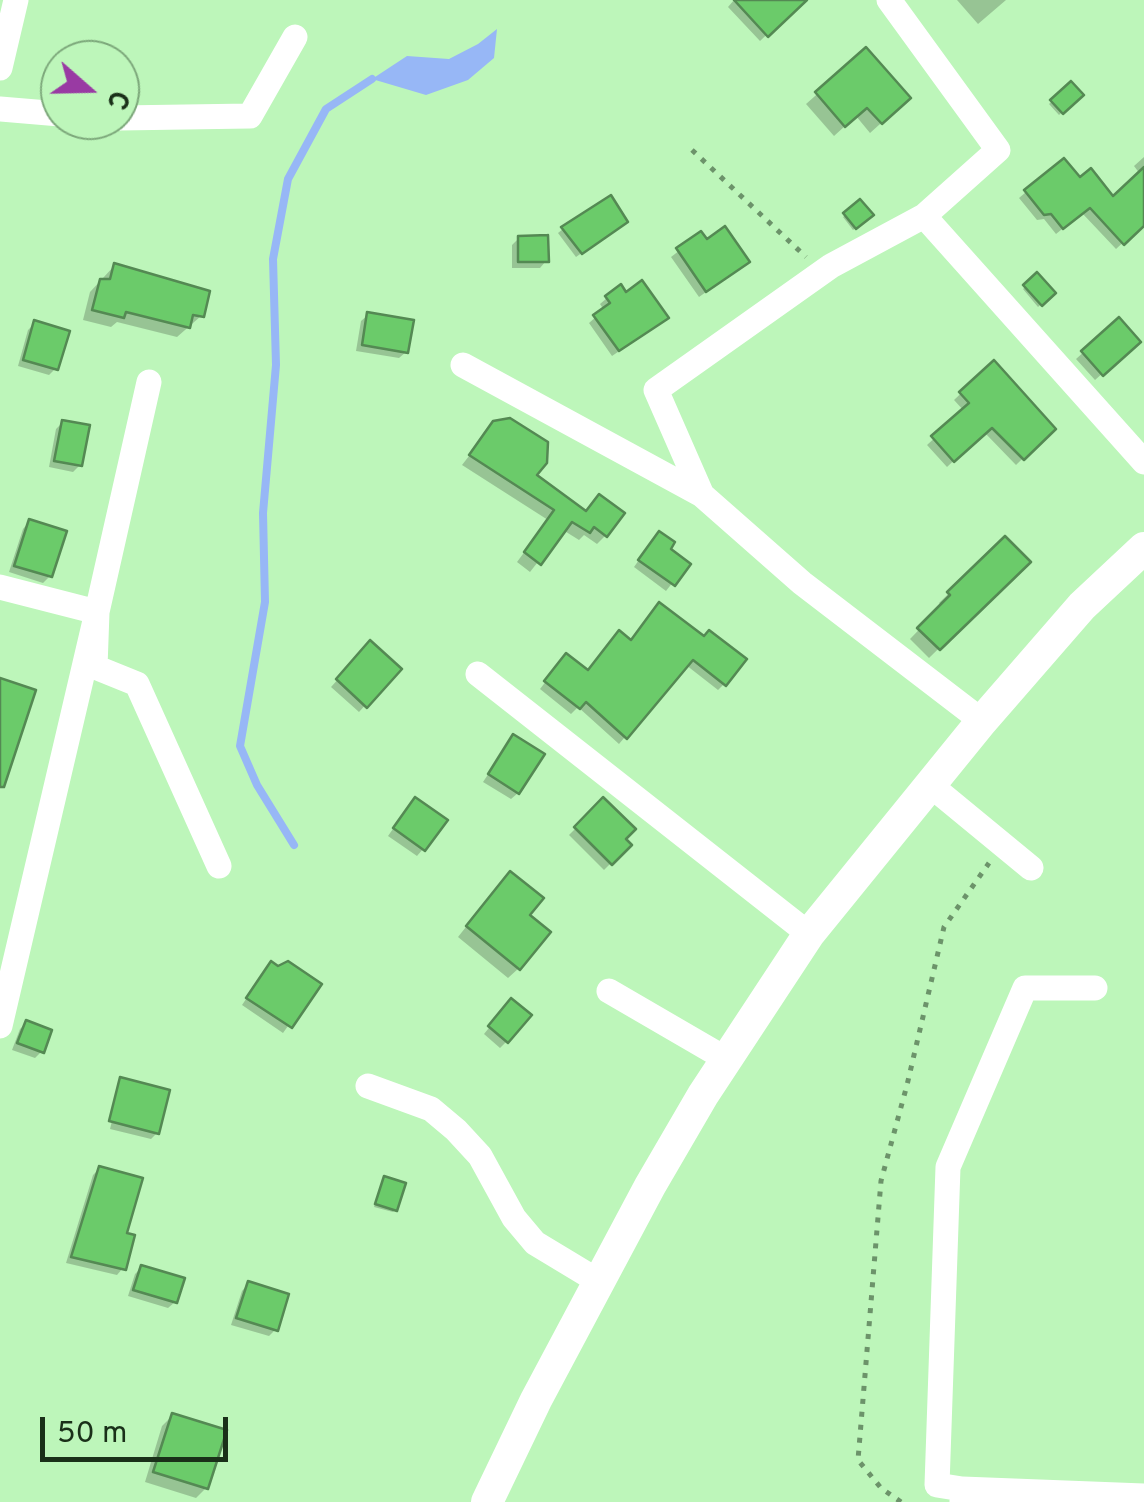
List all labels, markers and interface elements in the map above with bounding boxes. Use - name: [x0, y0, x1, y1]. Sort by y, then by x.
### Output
- north arrow: [40, 40, 140, 140]
- text: С: [96, 85, 136, 114]
- scale bar: [45, 1397, 232, 1459]
- text: 50 m: [57, 1416, 127, 1453]

